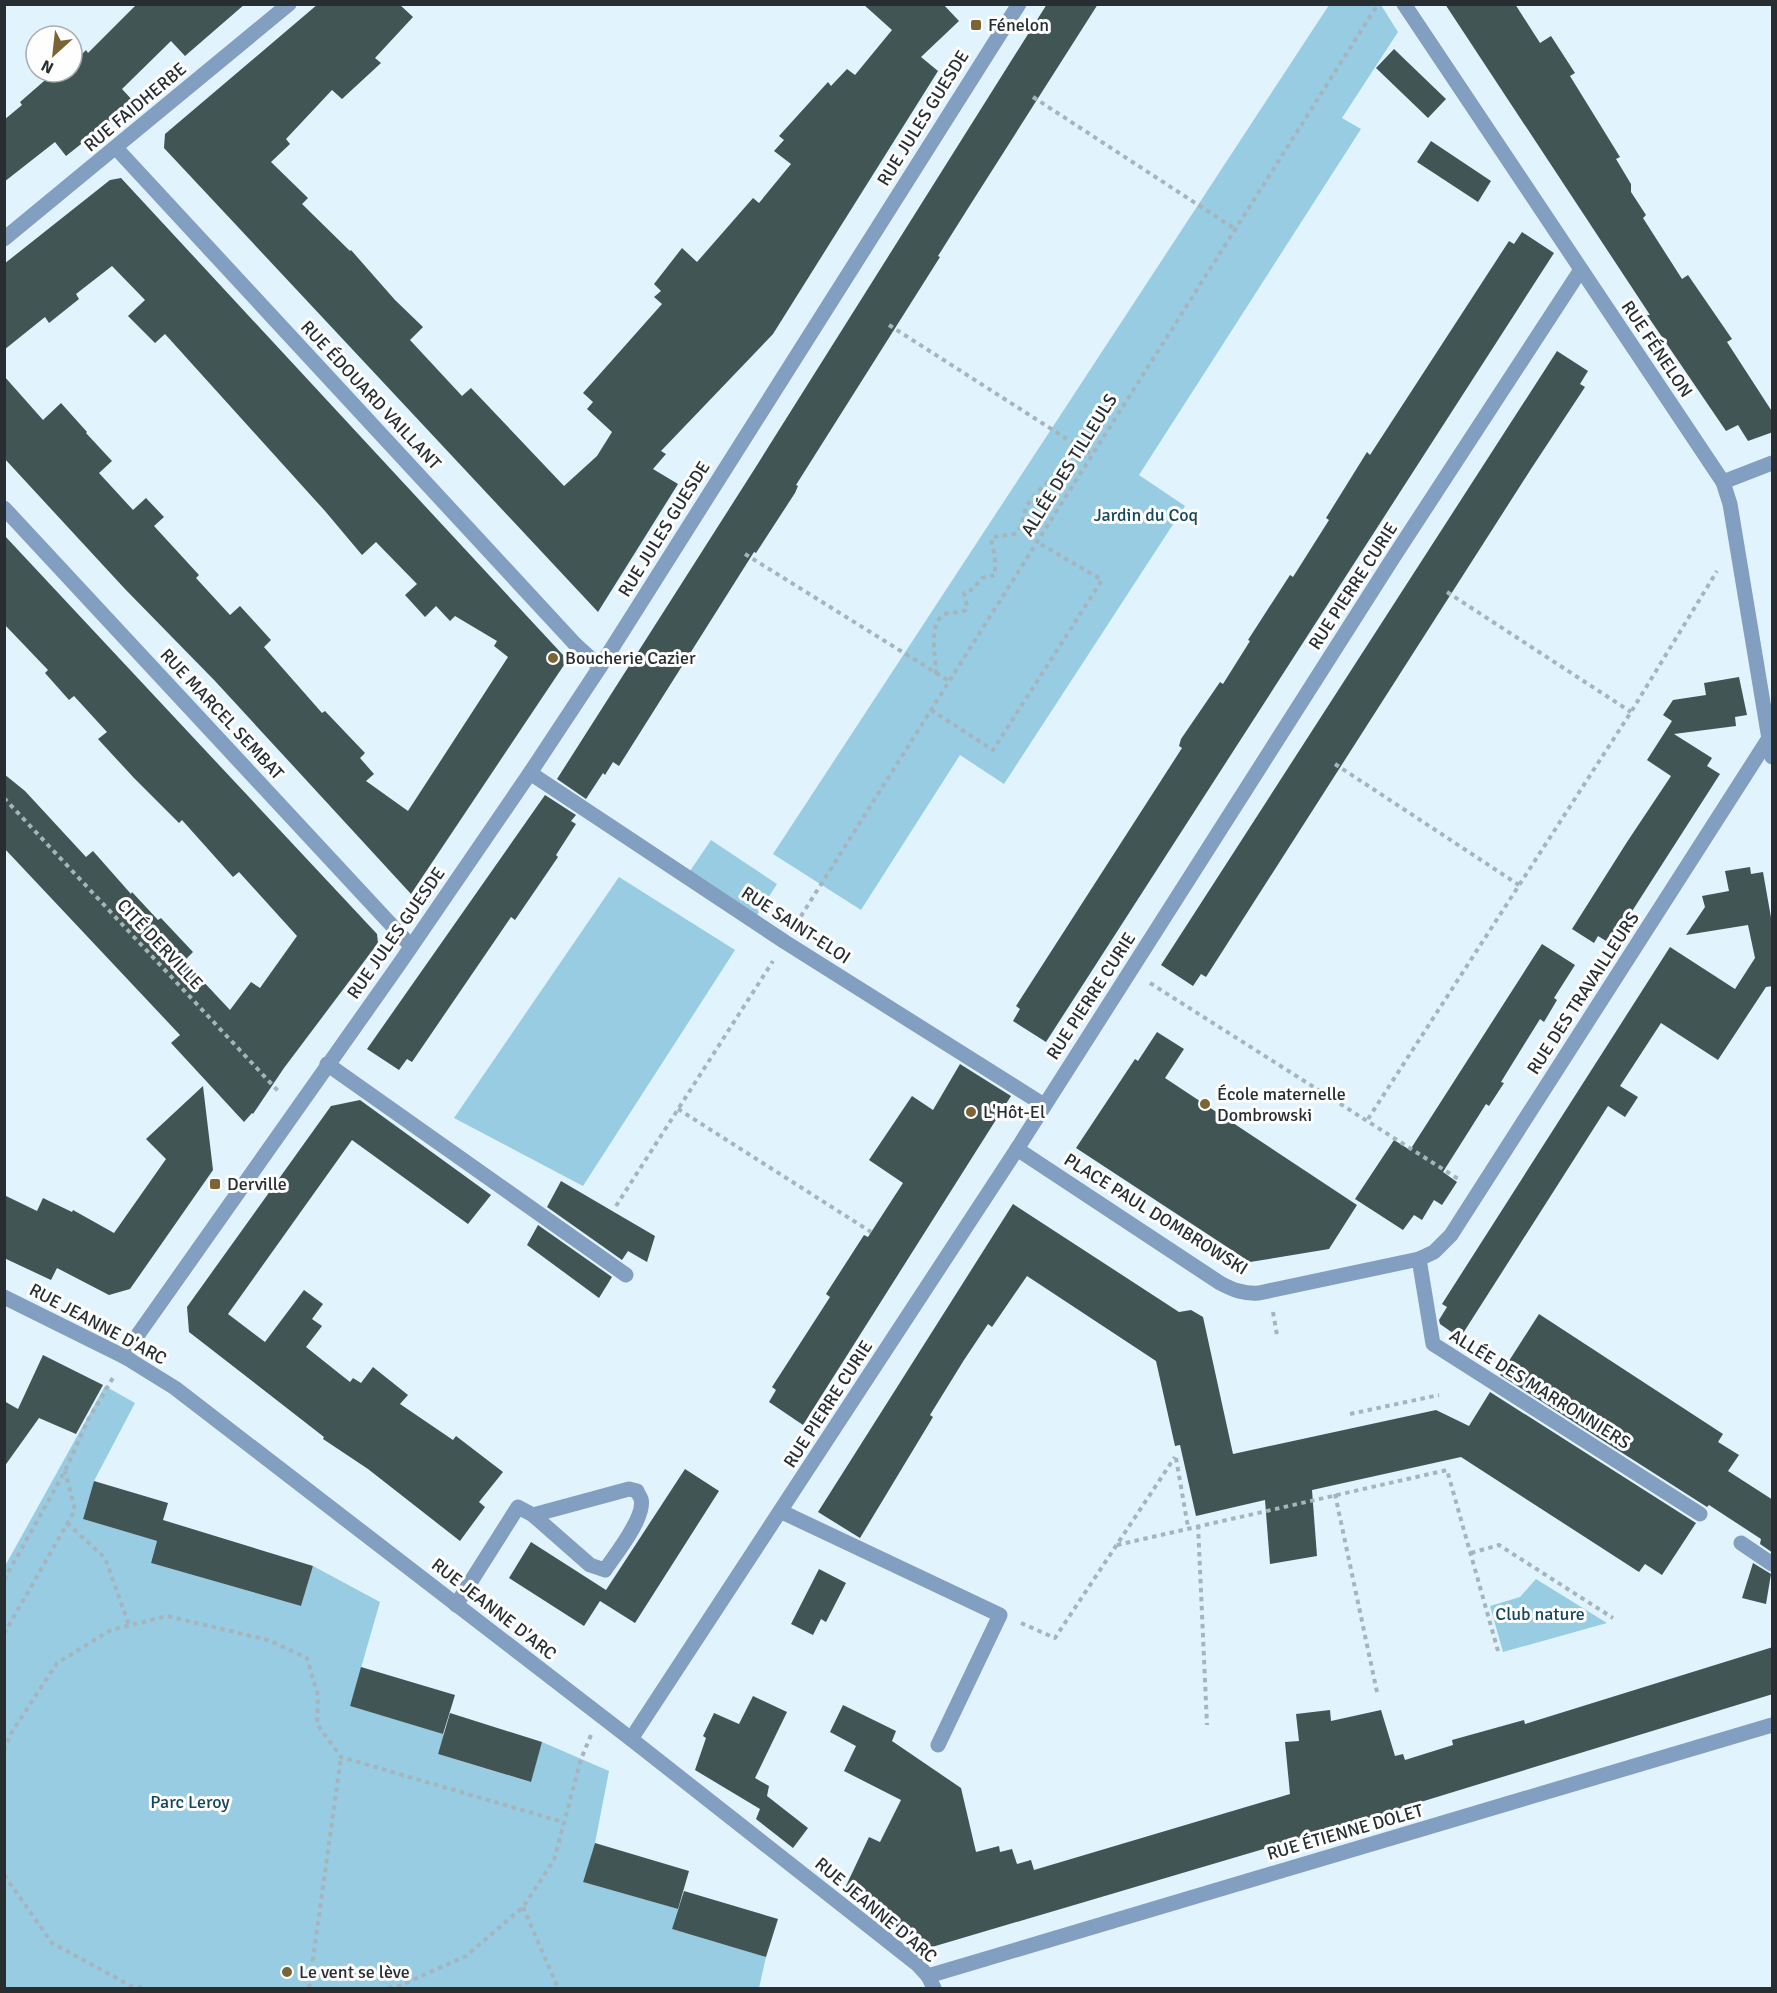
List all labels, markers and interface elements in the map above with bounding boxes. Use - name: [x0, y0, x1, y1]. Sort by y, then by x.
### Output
- place label: Fénelon: [988, 14, 1049, 36]
- marker: Fénelon: [969, 18, 983, 32]
- north arrow: [24, 24, 84, 84]
- street label: RUE JULES GUESDE: [872, 46, 974, 190]
- text: N: [38, 55, 57, 78]
- street label: RUE FAIDHERBE: [79, 58, 191, 156]
- street label: RUE FÉNELON: [1617, 297, 1697, 401]
- street label: RUE ÉDOUARD VAILLANT: [296, 316, 446, 474]
- street label: ALLÉE DES TILLEULS: [1016, 390, 1122, 540]
- street label: RUE JULES GUESDE: [613, 457, 715, 601]
- park label: Jardin du Coq: [1094, 504, 1198, 526]
- street label: RUE PIERRE CURIE: [1304, 518, 1402, 654]
- street label: RUE MARCEL SEMBAT: [155, 644, 289, 784]
- place label: Boucherie Cazier: [565, 647, 696, 669]
- marker: Boucherie Cazier: [546, 651, 560, 665]
- street label: RUE JULES GUESDE: [342, 863, 450, 1003]
- street label: RUE SAINT-ELOI: [737, 882, 855, 968]
- street label: CITÉ DERVILLE: [112, 894, 208, 994]
- street label: RUE DES TRAVAILLEURS: [1522, 908, 1644, 1078]
- street label: RUE PIERRE CURIE: [1042, 928, 1140, 1064]
- place label: École maternelle Dombrowski: [1217, 1083, 1346, 1126]
- marker: École maternelle Dombrowski: [1198, 1097, 1212, 1111]
- place label: L'Hôt-El: [983, 1101, 1045, 1123]
- marker: L'Hôt-El: [964, 1105, 978, 1119]
- street label: PLACE PAUL DOMBROWSKI: [1060, 1148, 1252, 1280]
- place label: Derville: [227, 1173, 287, 1195]
- marker: Derville: [208, 1177, 222, 1191]
- street label: RUE JEANNE D'ARC: [26, 1279, 171, 1370]
- street label: ALLÉE DES MARRONNIERS: [1446, 1324, 1634, 1454]
- street label: RUE PIERRE CURIE: [779, 1336, 877, 1472]
- street label: RUE JEANNE D'ARC: [427, 1553, 561, 1665]
- park label: Club nature: [1495, 1603, 1585, 1625]
- park label: Parc Leroy: [150, 1791, 230, 1813]
- street label: RUE ÉTIENNE DOLET: [1264, 1799, 1426, 1865]
- street label: RUE JEANNE D'ARC: [811, 1853, 942, 1967]
- place label: Le vent se lève: [299, 1961, 410, 1983]
- marker: Le vent se lève: [280, 1965, 294, 1979]

